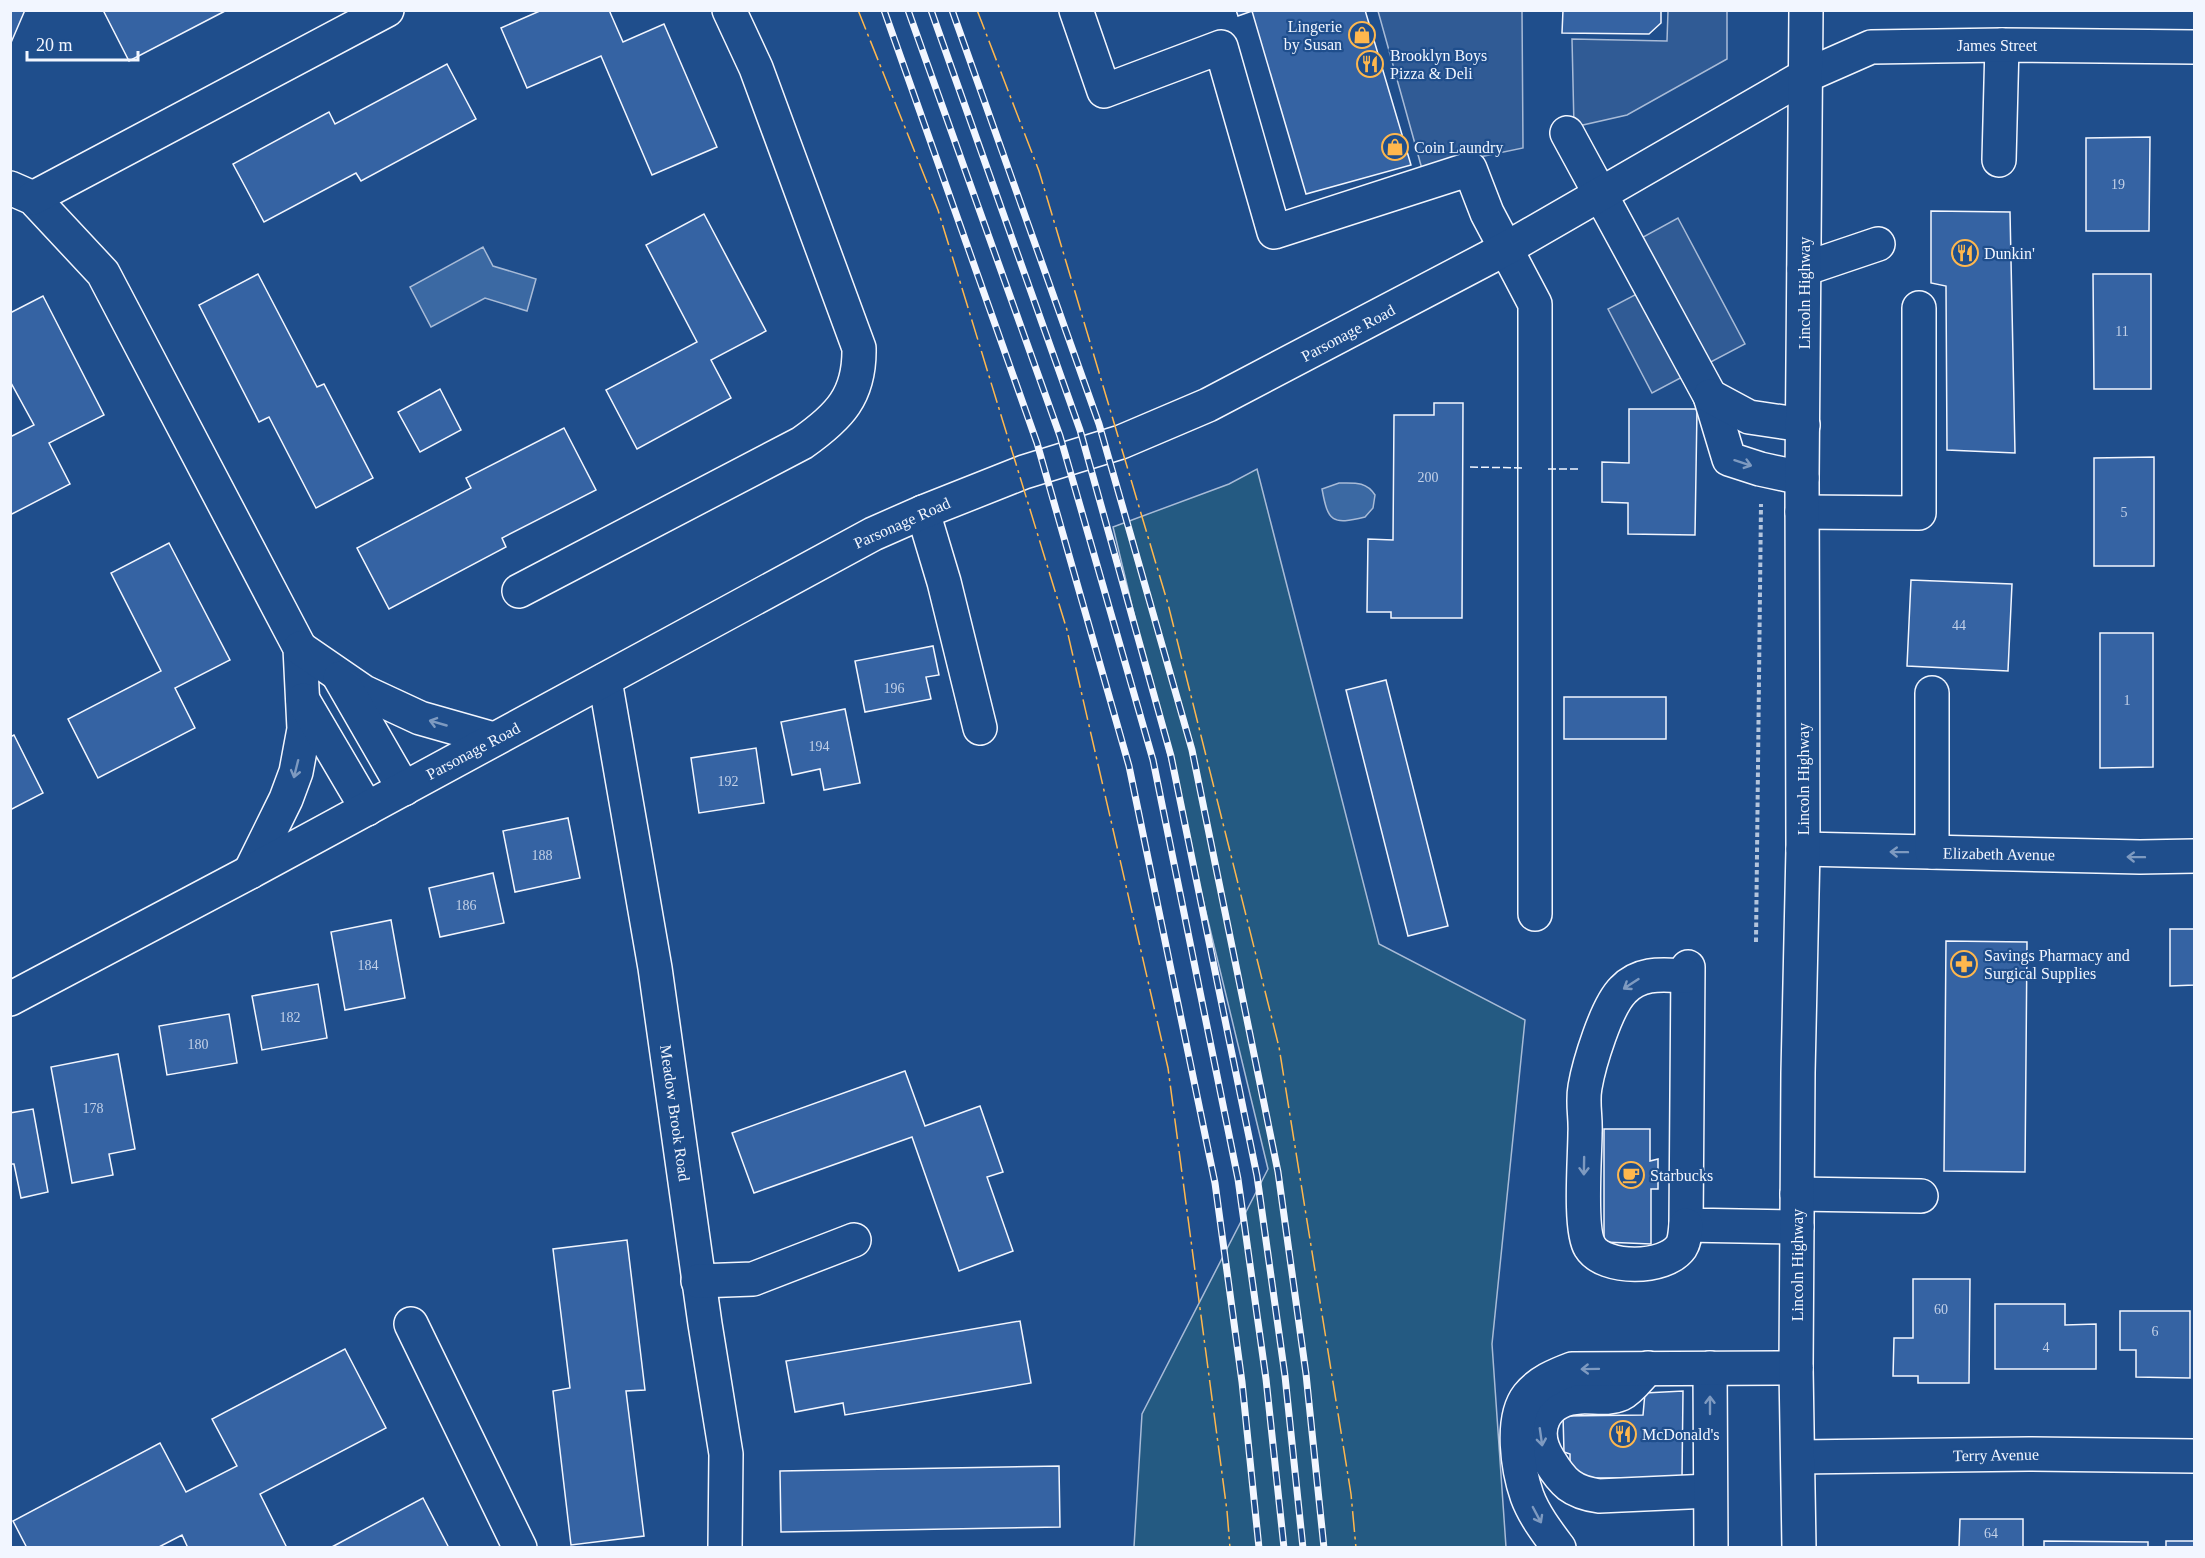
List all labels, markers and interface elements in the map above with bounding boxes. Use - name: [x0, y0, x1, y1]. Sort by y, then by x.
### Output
- place label: Lingerie by Susan: [1284, 18, 1342, 54]
- shop icon: Lingerie by Susan: [1347, 20, 1377, 50]
- scale bar: [27, 24, 138, 62]
- text: 20 m: [36, 35, 73, 55]
- street label: James Street: [1957, 37, 2038, 54]
- place label: Brooklyn Boys Pizza & Deli: [1390, 47, 1487, 82]
- restaurant icon: Brooklyn Boys Pizza & Deli: [1355, 49, 1385, 79]
- shop icon: Coin Laundry: [1380, 132, 1410, 162]
- place label: Coin Laundry: [1414, 139, 1503, 157]
- house number: 19: [2111, 177, 2125, 192]
- street label: Lincoln Highway: [1796, 237, 1814, 349]
- restaurant icon: Dunkin': [1950, 238, 1980, 268]
- place label: Dunkin': [1984, 245, 2035, 262]
- street label: Parsonage Road: [1298, 301, 1398, 366]
- house number: 11: [2115, 324, 2129, 339]
- one-way arrow: [1733, 458, 1752, 469]
- house number: 200: [1418, 470, 1439, 485]
- street label: Parsonage Road: [851, 494, 953, 553]
- house number: 5: [2121, 505, 2128, 520]
- house number: 44: [1952, 618, 1966, 633]
- house number: 196: [884, 681, 905, 696]
- house number: 1: [2124, 693, 2131, 708]
- one-way arrow: [429, 717, 448, 728]
- street label: Parsonage Road: [423, 719, 523, 784]
- street label: Lincoln Highway: [1795, 723, 1813, 835]
- house number: 194: [809, 739, 830, 754]
- one-way arrow: [290, 759, 302, 778]
- house number: 192: [718, 774, 739, 789]
- street label: Elizabeth Avenue: [1943, 845, 2055, 863]
- one-way arrow: [1890, 846, 1910, 857]
- house number: 188: [532, 848, 553, 863]
- one-way arrow: [2127, 851, 2147, 862]
- house number: 186: [456, 898, 477, 913]
- place label: Savings Pharmacy and Surgical Supplies: [1984, 947, 2130, 983]
- pharmacy icon: Savings Pharmacy and Surgical Supplies: [1949, 949, 1979, 979]
- house number: 184: [358, 958, 379, 973]
- one-way arrow: [1623, 978, 1640, 991]
- house number: 182: [280, 1010, 301, 1025]
- house number: 180: [188, 1037, 209, 1052]
- street label: Meadow Brook Road: [657, 1044, 693, 1182]
- house number: 178: [83, 1101, 104, 1116]
- one-way arrow: [1579, 1156, 1590, 1176]
- cafe icon: Starbucks: [1616, 1160, 1646, 1190]
- place label: Starbucks: [1650, 1167, 1713, 1184]
- street label: Lincoln Highway: [1789, 1209, 1807, 1321]
- house number: 60: [1934, 1302, 1948, 1317]
- house number: 6: [2152, 1324, 2159, 1339]
- house number: 4: [2043, 1340, 2050, 1355]
- one-way arrow: [1581, 1363, 1601, 1375]
- one-way arrow: [1704, 1396, 1716, 1416]
- restaurant icon: McDonald's: [1608, 1419, 1638, 1449]
- place label: McDonald's: [1642, 1426, 1720, 1443]
- one-way arrow: [1536, 1427, 1547, 1446]
- street label: Terry Avenue: [1953, 1446, 2039, 1465]
- one-way arrow: [1532, 1505, 1543, 1523]
- house number: 64: [1984, 1526, 1998, 1541]

